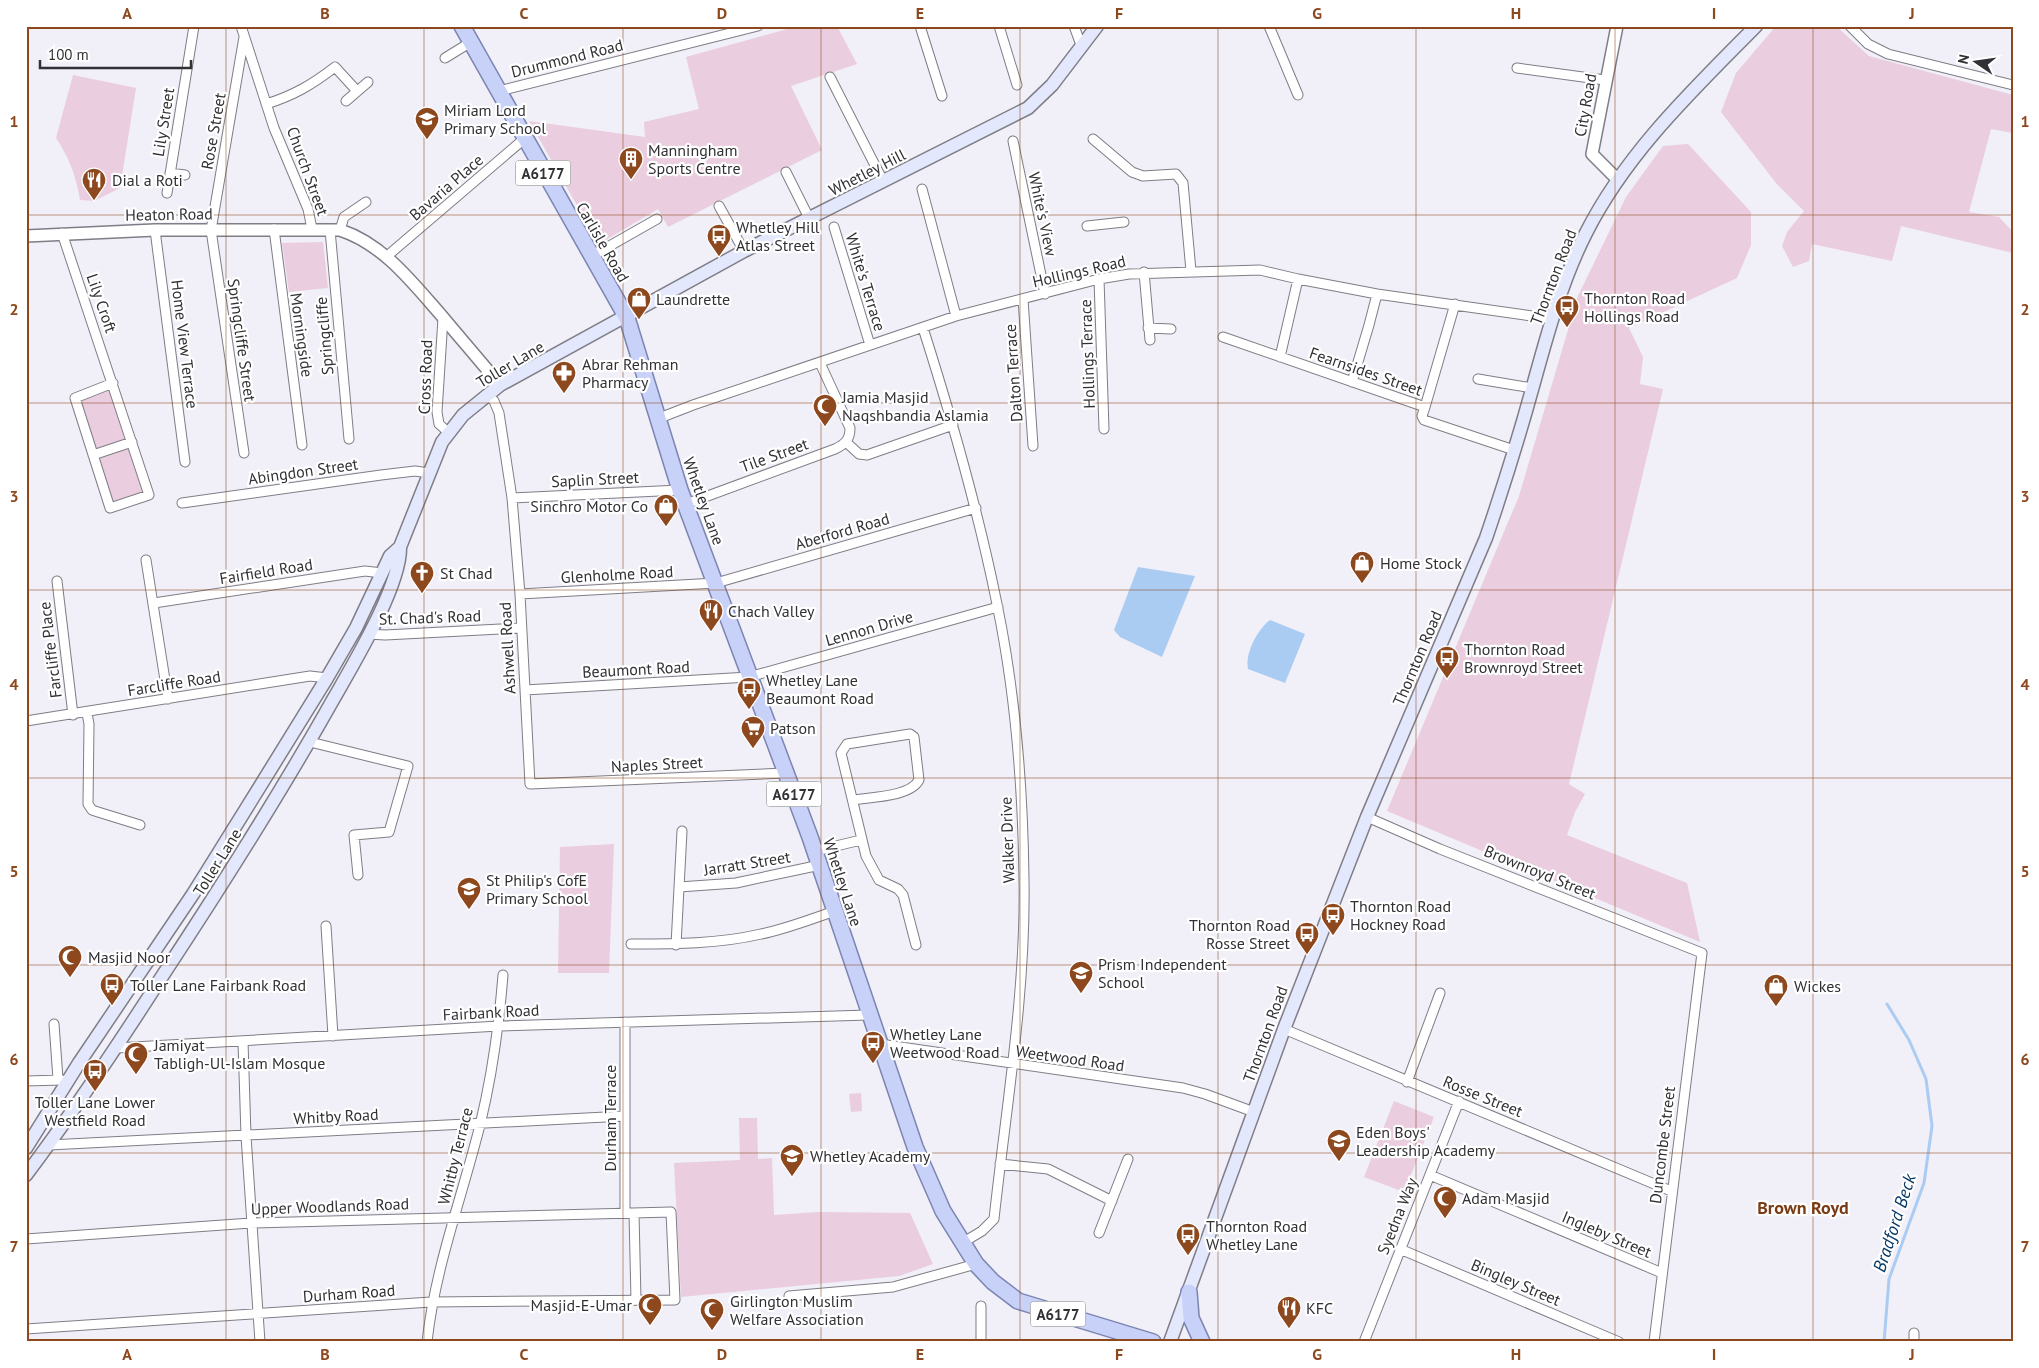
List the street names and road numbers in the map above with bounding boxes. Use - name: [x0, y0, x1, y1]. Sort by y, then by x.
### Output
- street label: Drummond Road: [509, 34, 625, 82]
- street label: City Road: [1570, 72, 1600, 138]
- street label: Lily Street: [148, 86, 178, 158]
- street label: Rose Street: [196, 91, 230, 171]
- street label: Church Street: [283, 124, 334, 219]
- street label: Whetley Hill: [825, 144, 909, 200]
- street label: Bavaria Place: [405, 149, 487, 225]
- road number: A6177: [516, 160, 570, 186]
- street label: White's View: [1024, 170, 1062, 258]
- street label: Carlisle Road: [572, 199, 634, 285]
- street label: Heaton Road: [125, 203, 213, 225]
- street label: Thornton Road: [1526, 226, 1580, 328]
- street label: White's Terrace: [842, 231, 890, 333]
- street label: Hollings Road: [1030, 251, 1128, 291]
- street label: Lily Croft: [83, 271, 122, 336]
- street label: Springcliffe Street: [223, 277, 261, 403]
- street label: Home View Terrace: [167, 279, 203, 409]
- street label: Morningside: [286, 292, 318, 378]
- street label: Springcliffe: [311, 296, 337, 376]
- street label: Hollings Terrace: [1075, 299, 1099, 409]
- street label: Dalton Terrace: [1000, 323, 1026, 423]
- street label: Toller Lane: [473, 336, 547, 392]
- street label: Cross Road: [414, 339, 436, 415]
- street label: Fearnsides Street: [1307, 342, 1426, 400]
- street label: Tile Street: [737, 433, 811, 477]
- street label: Abingdon Street: [247, 453, 360, 489]
- street label: Whetley Lane: [679, 454, 729, 548]
- street label: Saplin Street: [551, 467, 640, 491]
- street label: Aberford Road: [792, 508, 892, 554]
- street label: Fairfield Road: [218, 554, 314, 588]
- street label: Glenholme Road: [560, 561, 674, 587]
- street label: Farcliffe Place: [34, 601, 66, 699]
- street label: Ashwell Road: [495, 602, 519, 694]
- street label: St. Chad's Road: [378, 605, 482, 629]
- street label: Lennon Drive: [823, 606, 915, 650]
- street label: Thornton Road: [1388, 608, 1446, 708]
- street label: Beaumont Road: [582, 656, 690, 682]
- street label: Farcliffe Road: [126, 666, 222, 700]
- street label: Naples Street: [611, 752, 704, 776]
- road number: A6177: [766, 782, 822, 806]
- street label: Walker Drive: [995, 796, 1019, 884]
- street label: Toller Lane: [189, 825, 245, 899]
- street label: Whetley Lane: [819, 835, 867, 929]
- street label: Brownroyd Street: [1481, 840, 1599, 904]
- street label: Jarratt Street: [701, 846, 792, 880]
- street label: Thornton Road: [1238, 983, 1292, 1085]
- street label: Fairbank Road: [442, 999, 540, 1025]
- street label: Weetwood Road: [1014, 1040, 1126, 1076]
- street label: Durham Terrace: [600, 1065, 620, 1171]
- street label: Rosse Street: [1440, 1071, 1526, 1121]
- street label: Duncombe Street: [1645, 1085, 1679, 1205]
- street label: Whitby Road: [293, 1104, 379, 1128]
- street label: Whitby Terrace: [433, 1105, 477, 1207]
- street label: Syedna Way: [1373, 1174, 1422, 1257]
- street label: Upper Woodlands Road: [250, 1193, 410, 1219]
- street label: Ingleby Street: [1559, 1206, 1655, 1262]
- street label: Bingley Street: [1468, 1254, 1564, 1310]
- street label: Durham Road: [302, 1280, 396, 1306]
- road number: A6177: [1030, 1302, 1086, 1326]

